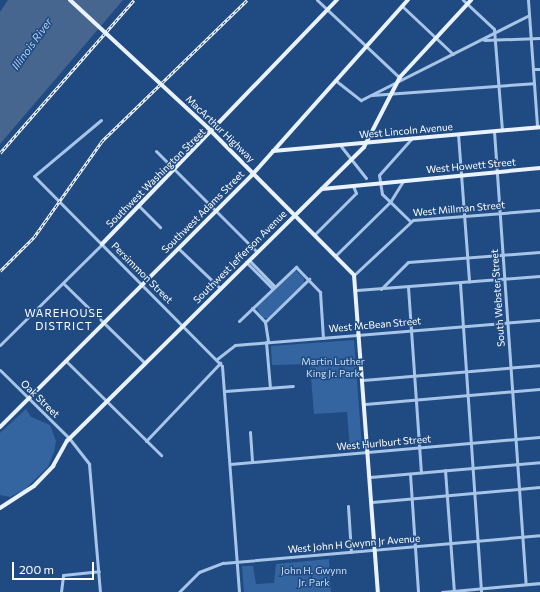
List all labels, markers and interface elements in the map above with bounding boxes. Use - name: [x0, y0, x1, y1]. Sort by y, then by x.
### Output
- water label: Illinois River: [9, 16, 55, 72]
- street label: MacArthur Highway: [183, 93, 257, 165]
- street label: West Lincoln Avenue: [359, 121, 453, 141]
- street label: Southwest Washington Street: [104, 126, 208, 230]
- street label: West Howett Street: [426, 156, 516, 176]
- street label: Southwest Adams Street: [159, 168, 247, 256]
- street label: West Millman Street: [412, 199, 506, 219]
- street label: Southwest Jefferson Avenue: [191, 208, 289, 306]
- street label: Persimmon Street: [109, 240, 175, 306]
- street label: South Webster Street: [489, 249, 507, 347]
- district label: WAREHOUSE DISTRICT: [24, 307, 104, 333]
- street label: West McBean Street: [328, 315, 422, 335]
- park label: Martin Luther King Jr. Park: [301, 355, 365, 378]
- street label: Oak Street: [18, 378, 62, 420]
- street label: West Hurlburt Street: [336, 433, 432, 453]
- street label: West John H Gwynn Jr Avenue: [287, 532, 421, 556]
- scale bar: [14, 554, 96, 580]
- text: 200 m: [19, 562, 54, 576]
- park label: John H. Gwynn Jr. Park: [281, 564, 347, 588]

